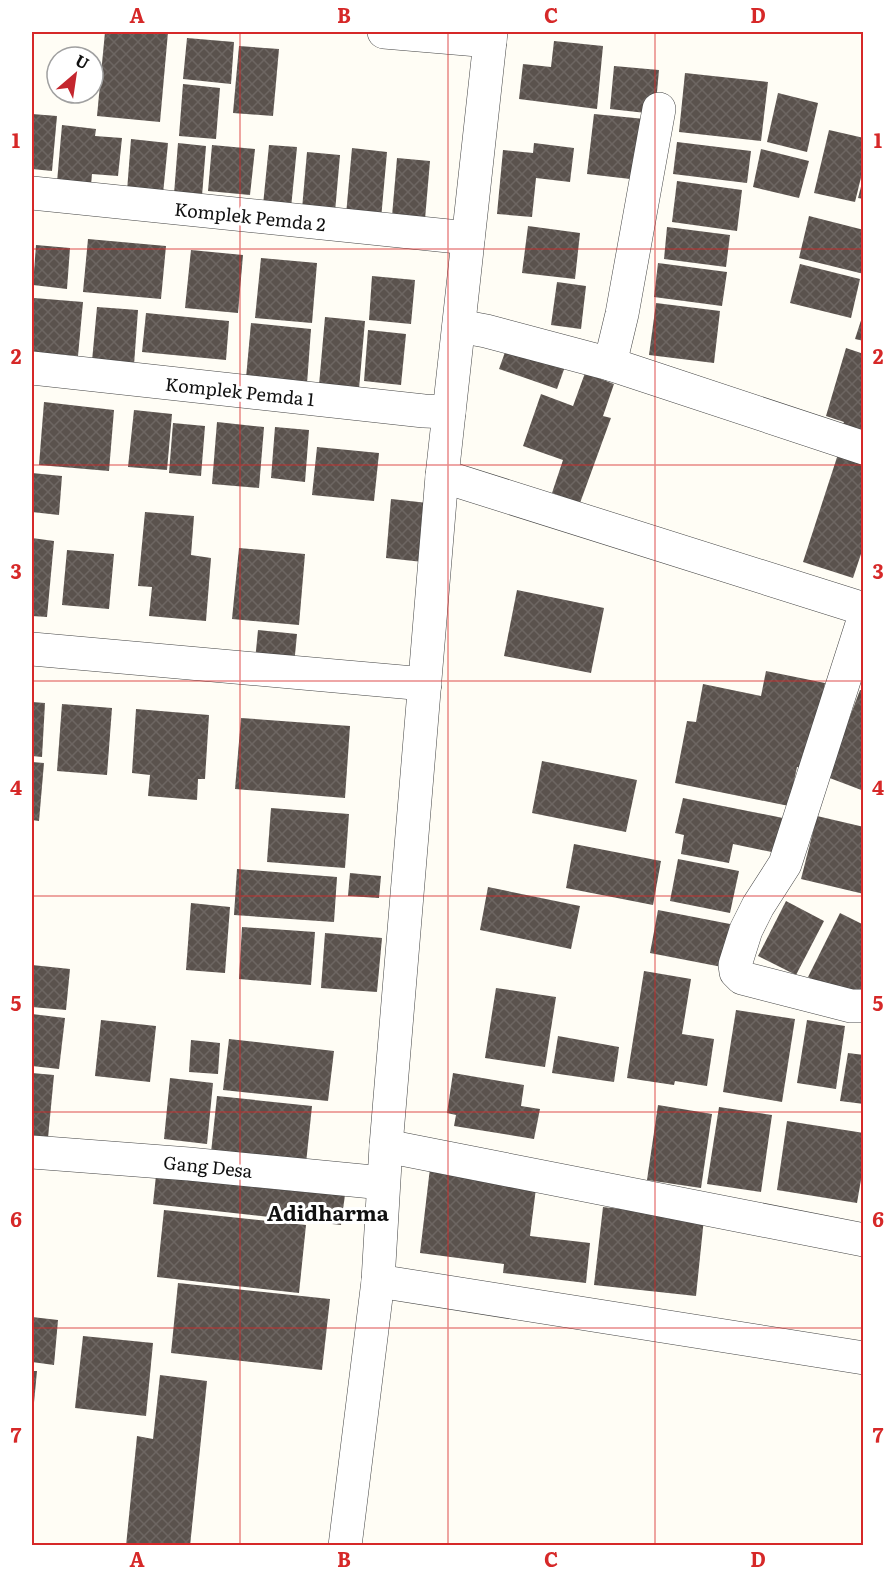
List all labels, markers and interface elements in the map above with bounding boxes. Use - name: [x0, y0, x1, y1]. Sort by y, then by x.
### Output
- text: A: [129, 0, 145, 29]
- text: B: [337, 0, 351, 29]
- text: C: [544, 0, 558, 29]
- text: D: [750, 0, 766, 29]
- north arrow: [45, 45, 105, 105]
- text: U: [71, 47, 94, 75]
- text: 1: [12, 124, 20, 154]
- text: 1: [874, 124, 882, 154]
- street label: Komplek Pemda 2: [173, 195, 327, 237]
- text: 2: [11, 340, 22, 370]
- text: 2: [873, 340, 884, 370]
- street label: Komplek Pemda 1: [164, 370, 316, 412]
- text: 3: [10, 555, 22, 585]
- text: 3: [872, 555, 884, 585]
- text: 4: [10, 771, 22, 801]
- text: 4: [872, 771, 884, 801]
- text: 5: [11, 987, 22, 1017]
- text: 5: [873, 987, 884, 1017]
- street label: Gang Desa: [162, 1148, 254, 1184]
- district label: Adidharma: [267, 1196, 390, 1227]
- text: 6: [10, 1203, 22, 1233]
- text: 6: [872, 1203, 884, 1233]
- text: 7: [11, 1419, 22, 1449]
- text: 7: [873, 1419, 884, 1449]
- text: A: [129, 1543, 145, 1573]
- text: B: [337, 1543, 351, 1573]
- text: C: [544, 1543, 558, 1573]
- text: D: [750, 1543, 766, 1573]

